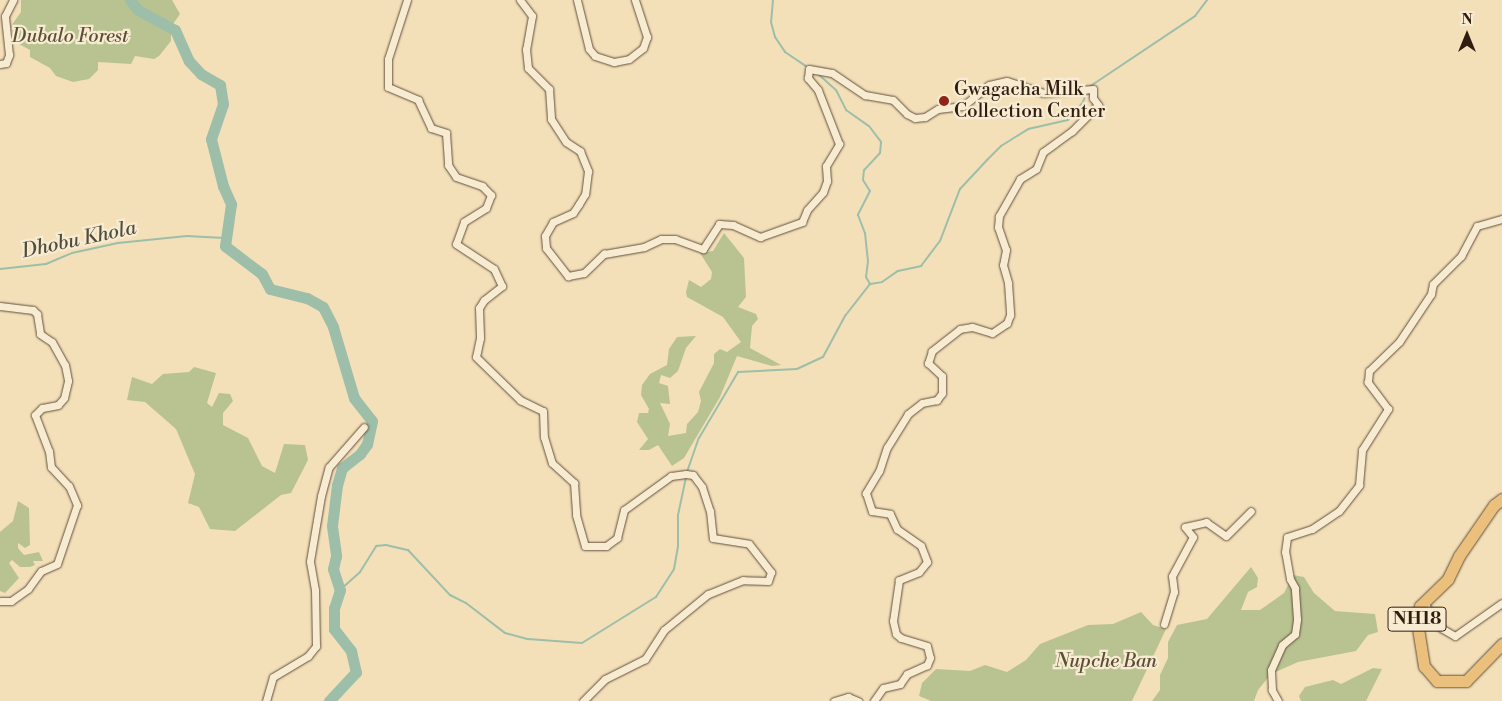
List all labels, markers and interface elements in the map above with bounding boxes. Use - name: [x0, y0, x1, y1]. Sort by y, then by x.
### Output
- north arrow: [1442, 10, 1492, 60]
- text: N: [1461, 11, 1473, 29]
- park label: Dubalo Forest: [12, 26, 128, 48]
- place label: Gwagacha Milk Collection Center: [954, 79, 1105, 123]
- marker: Gwagacha Milk Collection Center: [938, 95, 950, 107]
- water label: Dhobu Khola: [20, 216, 138, 264]
- road number: NH18: [1387, 604, 1447, 634]
- park label: Nupche Ban: [1055, 651, 1157, 673]

